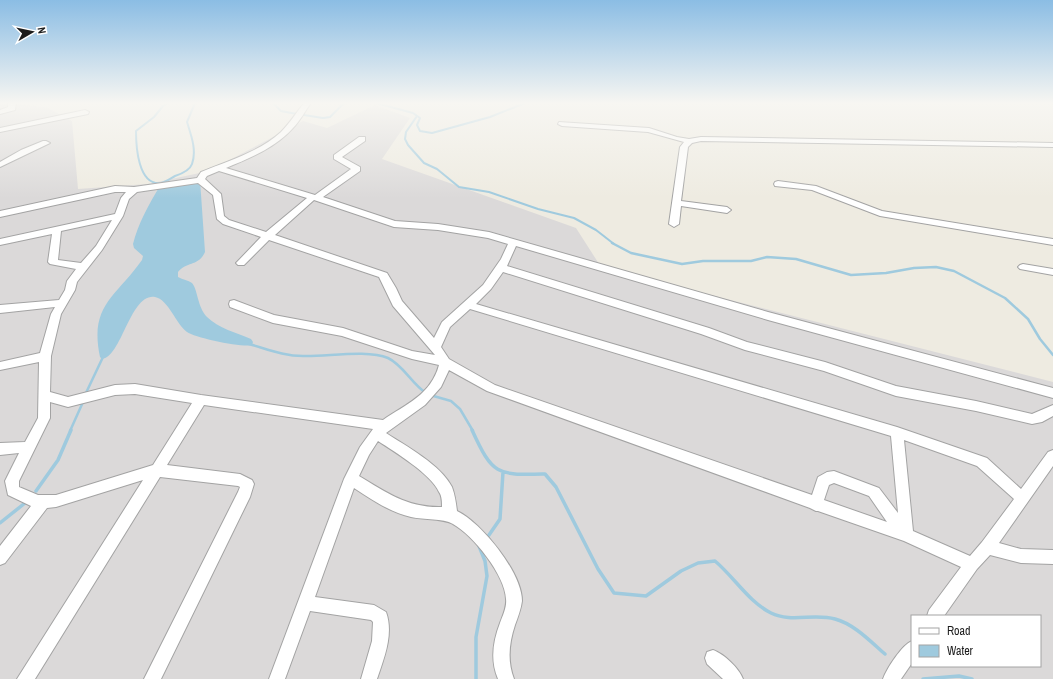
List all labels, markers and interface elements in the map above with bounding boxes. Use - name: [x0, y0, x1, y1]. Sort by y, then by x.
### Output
- north arrow: [12, 12, 52, 52]
- text: N: [34, 26, 49, 35]
- legend: [911, 615, 1041, 667]
- text: Road: [947, 623, 971, 639]
- text: Water: [947, 643, 974, 659]

